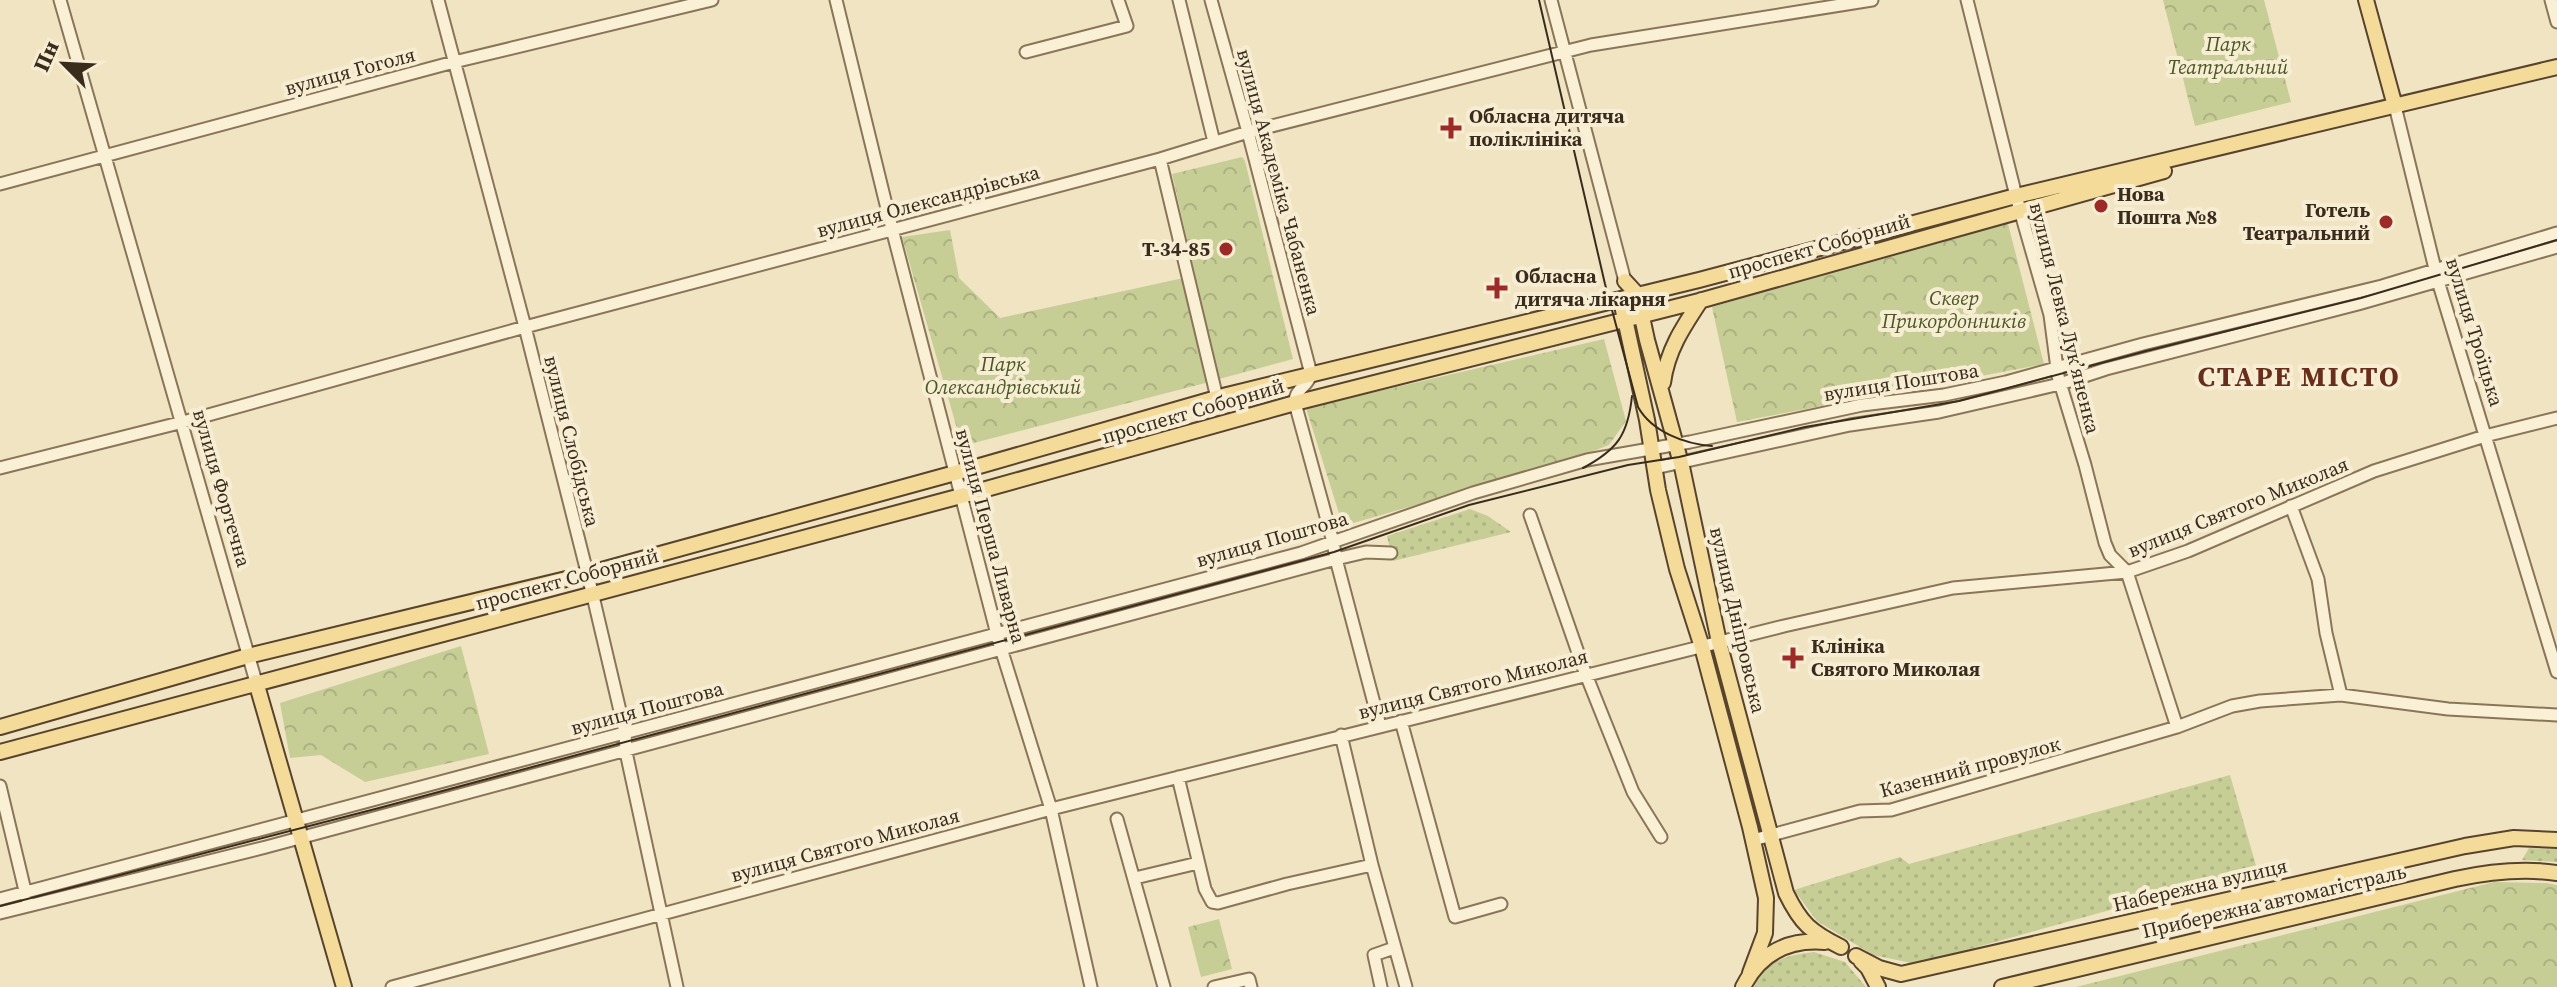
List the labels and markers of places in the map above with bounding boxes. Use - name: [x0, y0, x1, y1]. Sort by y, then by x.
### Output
- place label: Обласна дитяча поліклініка: [1469, 102, 1625, 153]
- marker: Обласна дитяча поліклініка: [1440, 117, 1462, 139]
- place label: Нова Пошта №8: [2117, 180, 2217, 231]
- place label: Готель Театральний: [2243, 196, 2370, 247]
- marker: Нова Пошта №8: [2092, 197, 2110, 215]
- marker: Готель Театральний: [2377, 213, 2395, 231]
- place label: Т-34-85: [1142, 235, 1210, 263]
- marker: Т-34-85: [1217, 240, 1235, 258]
- place label: Обласна дитяча лікарня: [1515, 262, 1666, 313]
- marker: Обласна дитяча лікарня: [1486, 277, 1508, 299]
- place label: Клініка Святого Миколая: [1811, 632, 1980, 683]
- marker: Клініка Святого Миколая: [1782, 647, 1804, 669]

